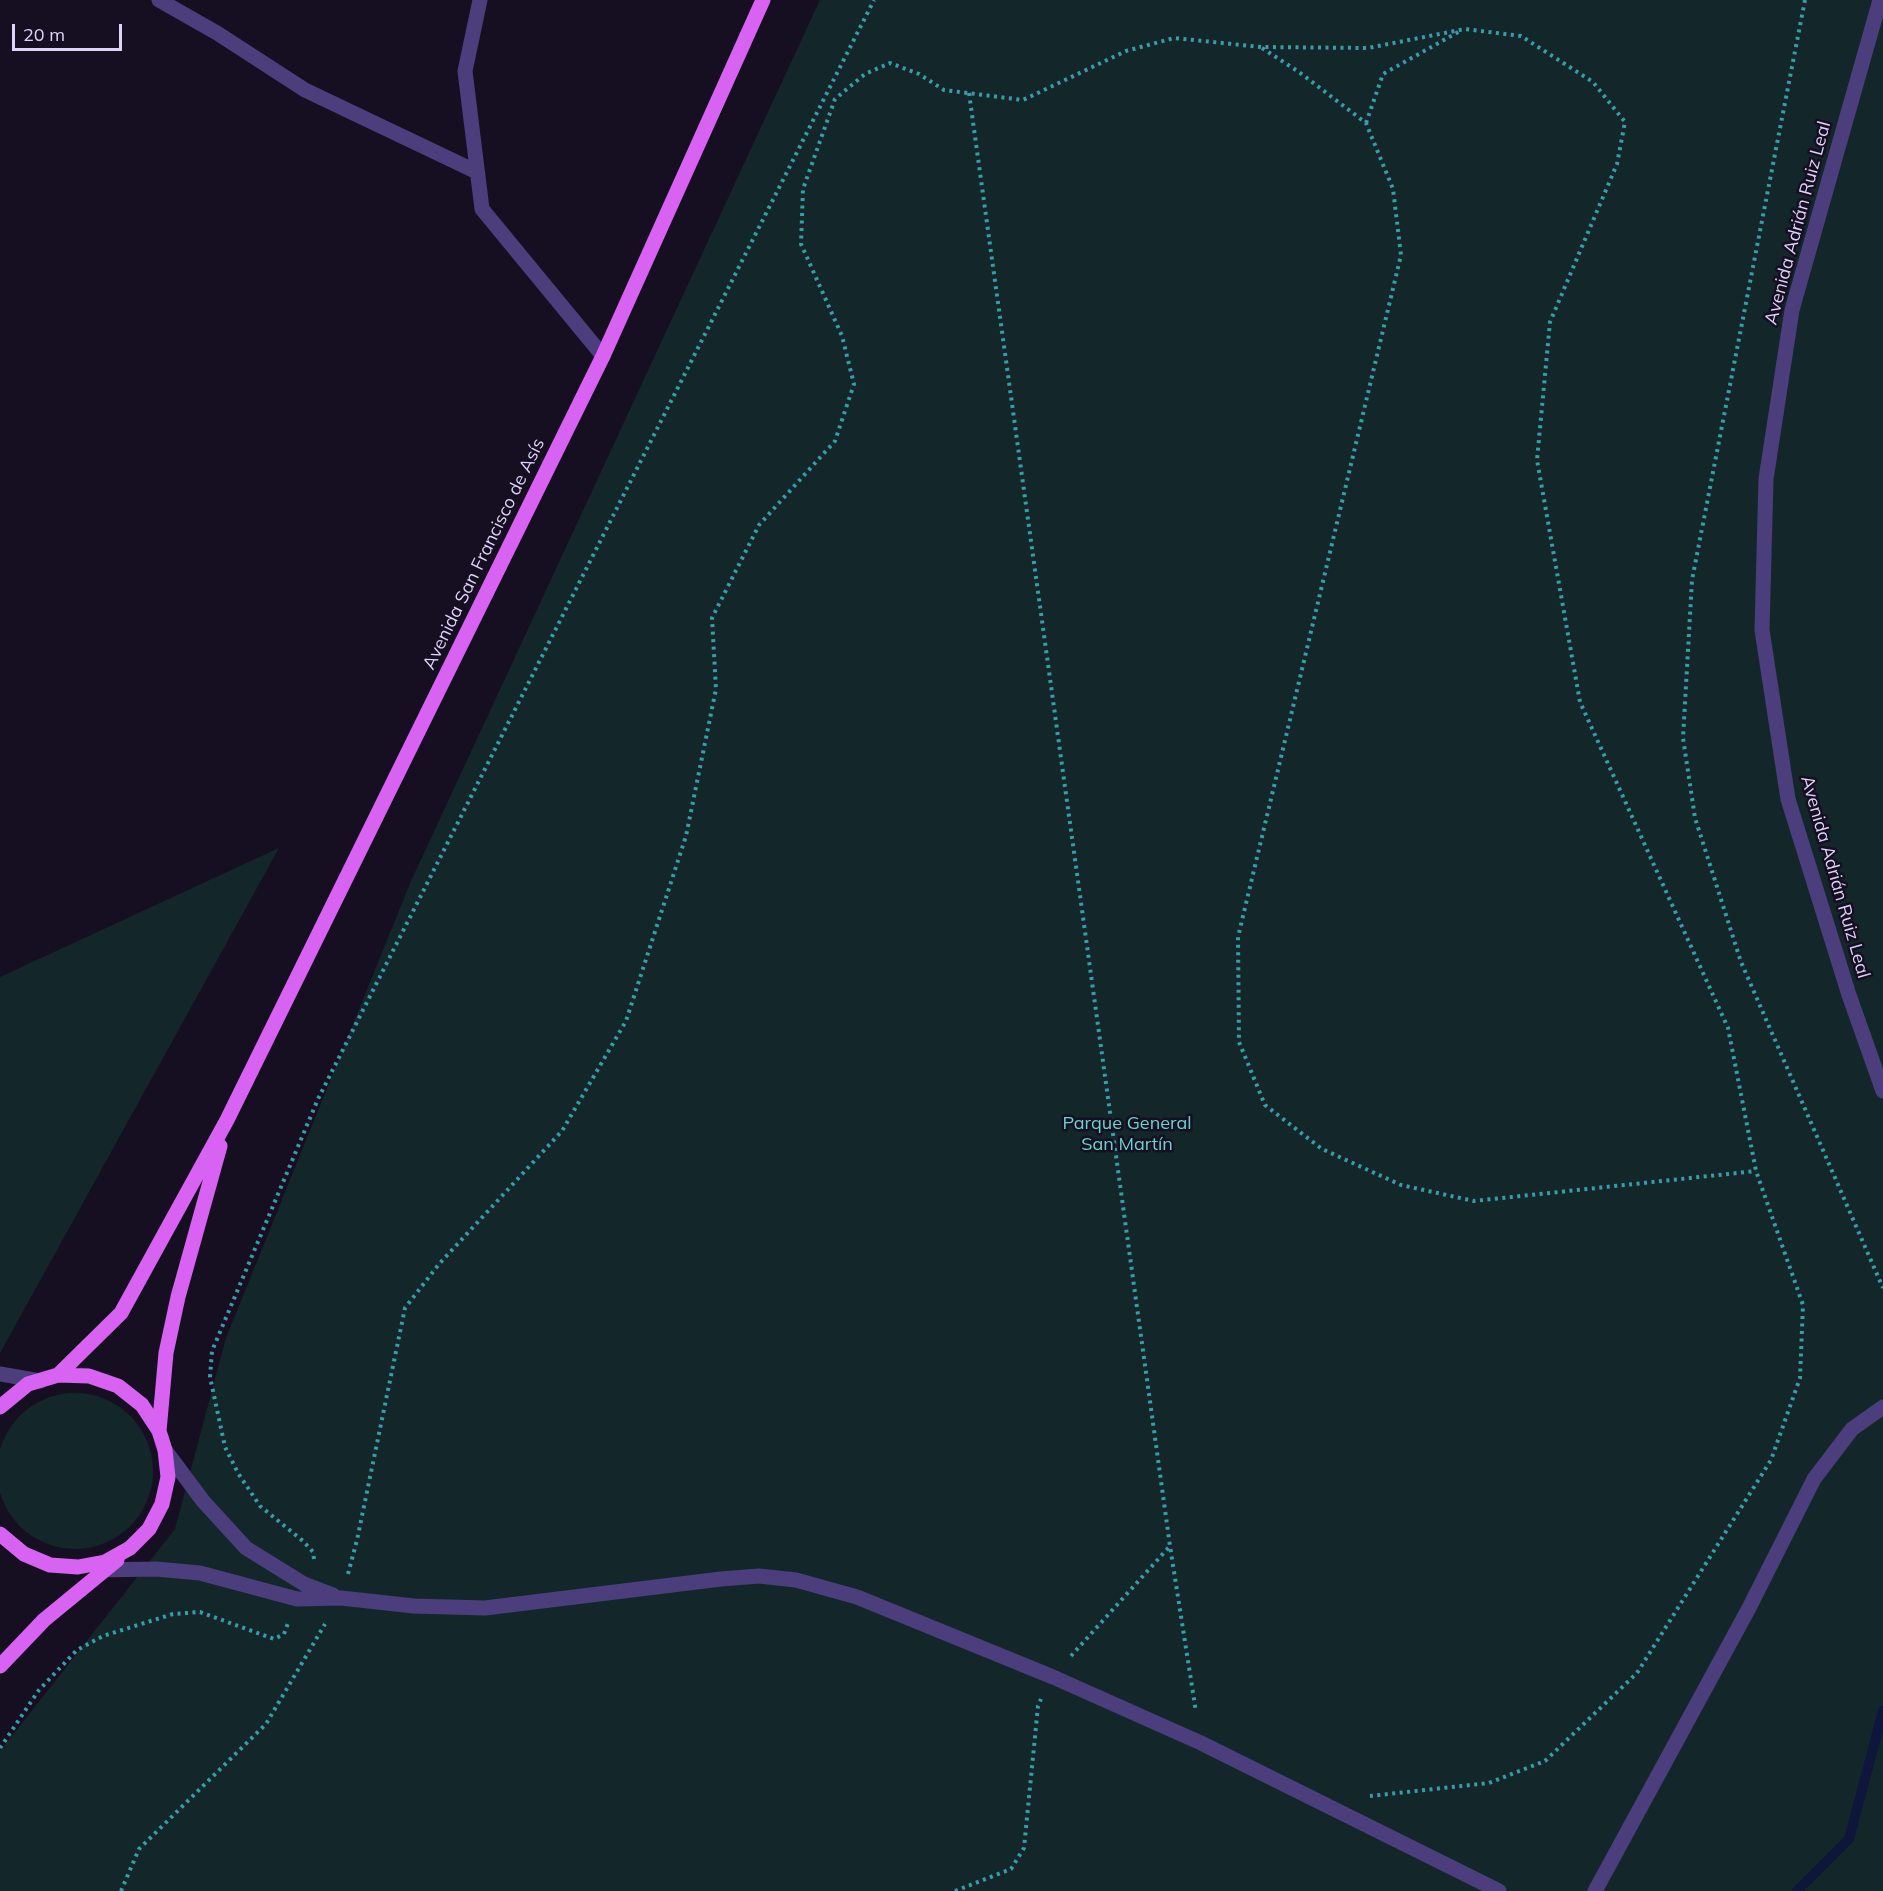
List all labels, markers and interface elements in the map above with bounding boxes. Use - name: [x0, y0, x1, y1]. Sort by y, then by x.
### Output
- scale bar: [15, 12, 124, 50]
- text: 20 m: [23, 23, 65, 46]
- street label: Avenida Adrián Ruiz Leal: [1760, 119, 1836, 327]
- street label: Avenida San Francisco de Asís: [419, 435, 549, 673]
- street label: Avenida Adrián Ruiz Leal: [1796, 773, 1874, 981]
- park label: Parque General San Martín: [1063, 1113, 1191, 1156]

